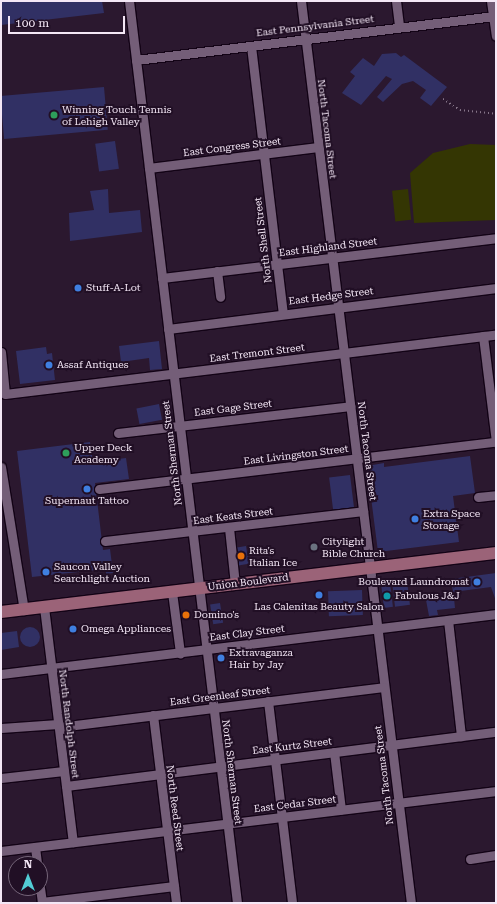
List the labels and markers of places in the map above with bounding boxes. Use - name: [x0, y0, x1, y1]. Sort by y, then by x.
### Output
- place label: Winning Touch Tennis of Lehigh Valley: [62, 103, 171, 126]
- marker: Winning Touch Tennis of Lehigh Valley: [49, 110, 59, 120]
- place label: Stuff-A-Lot: [86, 282, 140, 294]
- marker: Stuff-A-Lot: [73, 283, 83, 293]
- place label: Assaf Antiques: [57, 359, 128, 371]
- marker: Assaf Antiques: [44, 360, 54, 370]
- place label: Upper Deck Academy: [74, 441, 132, 464]
- marker: Upper Deck Academy: [61, 448, 71, 458]
- marker: Supernaut Tattoo: [82, 484, 92, 494]
- place label: Supernaut Tattoo: [45, 495, 129, 507]
- place label: Extra Space Storage: [423, 507, 480, 530]
- marker: Extra Space Storage: [410, 514, 420, 524]
- place label: Citylight Bible Church: [322, 535, 385, 558]
- marker: Citylight Bible Church: [309, 542, 319, 552]
- place label: Rita's Italian Ice: [249, 544, 297, 568]
- marker: Rita's Italian Ice: [236, 551, 246, 561]
- place label: Saucon Valley Searchlight Auction: [54, 560, 150, 584]
- marker: Saucon Valley Searchlight Auction: [41, 567, 51, 577]
- place label: Boulevard Laundromat: [358, 576, 469, 588]
- marker: Boulevard Laundromat: [472, 577, 482, 587]
- marker: Las Calenitas Beauty Salon: [314, 590, 324, 600]
- place label: Fabulous J&J: [395, 590, 460, 602]
- marker: Fabulous J&J: [382, 591, 392, 601]
- place label: Las Calenitas Beauty Salon: [254, 601, 384, 613]
- place label: Domino's: [194, 609, 239, 621]
- marker: Domino's: [181, 610, 191, 620]
- place label: Omega Appliances: [81, 623, 171, 635]
- marker: Omega Appliances: [68, 624, 78, 634]
- place label: Extravaganza Hair by Jay: [229, 646, 293, 670]
- marker: Extravaganza Hair by Jay: [216, 653, 226, 663]

